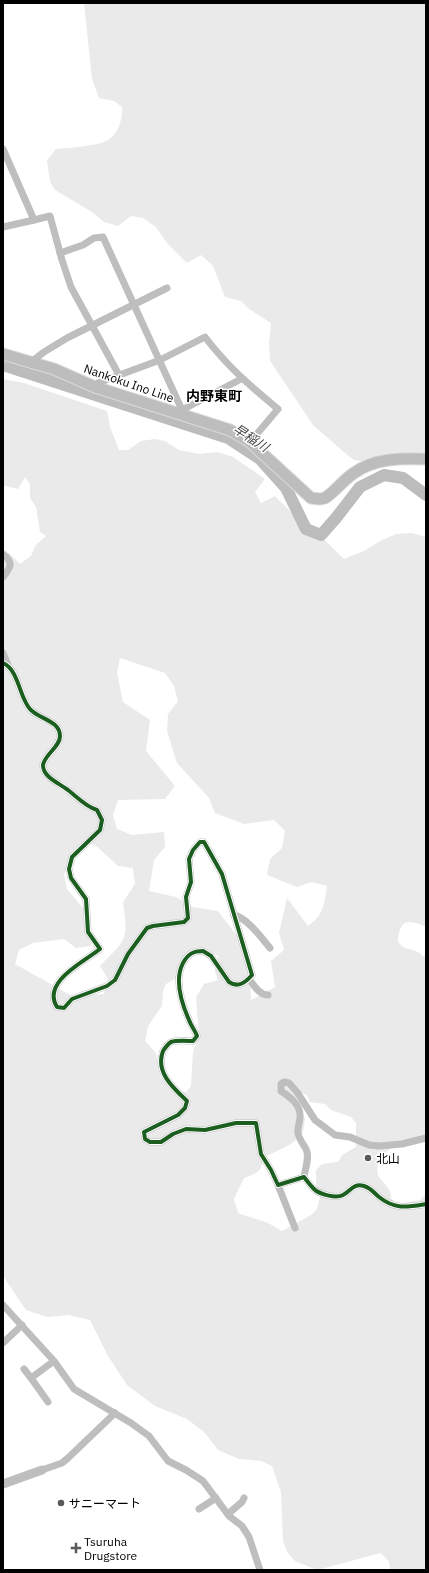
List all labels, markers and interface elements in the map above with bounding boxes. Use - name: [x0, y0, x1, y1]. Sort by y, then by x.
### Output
- street label: Nankoku Ino Line: [82, 361, 176, 406]
- district label: 内野東町: [186, 387, 242, 405]
- water label: 早稲川: [230, 420, 274, 457]
- place label: 北山: [376, 1151, 400, 1166]
- marker: 北山: [363, 1153, 373, 1163]
- place label: サニーマート: [69, 1496, 141, 1511]
- marker: サニーマート: [56, 1498, 66, 1508]
- place label: Tsuruha Drugstore: [84, 1534, 138, 1563]
- marker: Tsuruha Drugstore: [71, 1543, 81, 1553]

